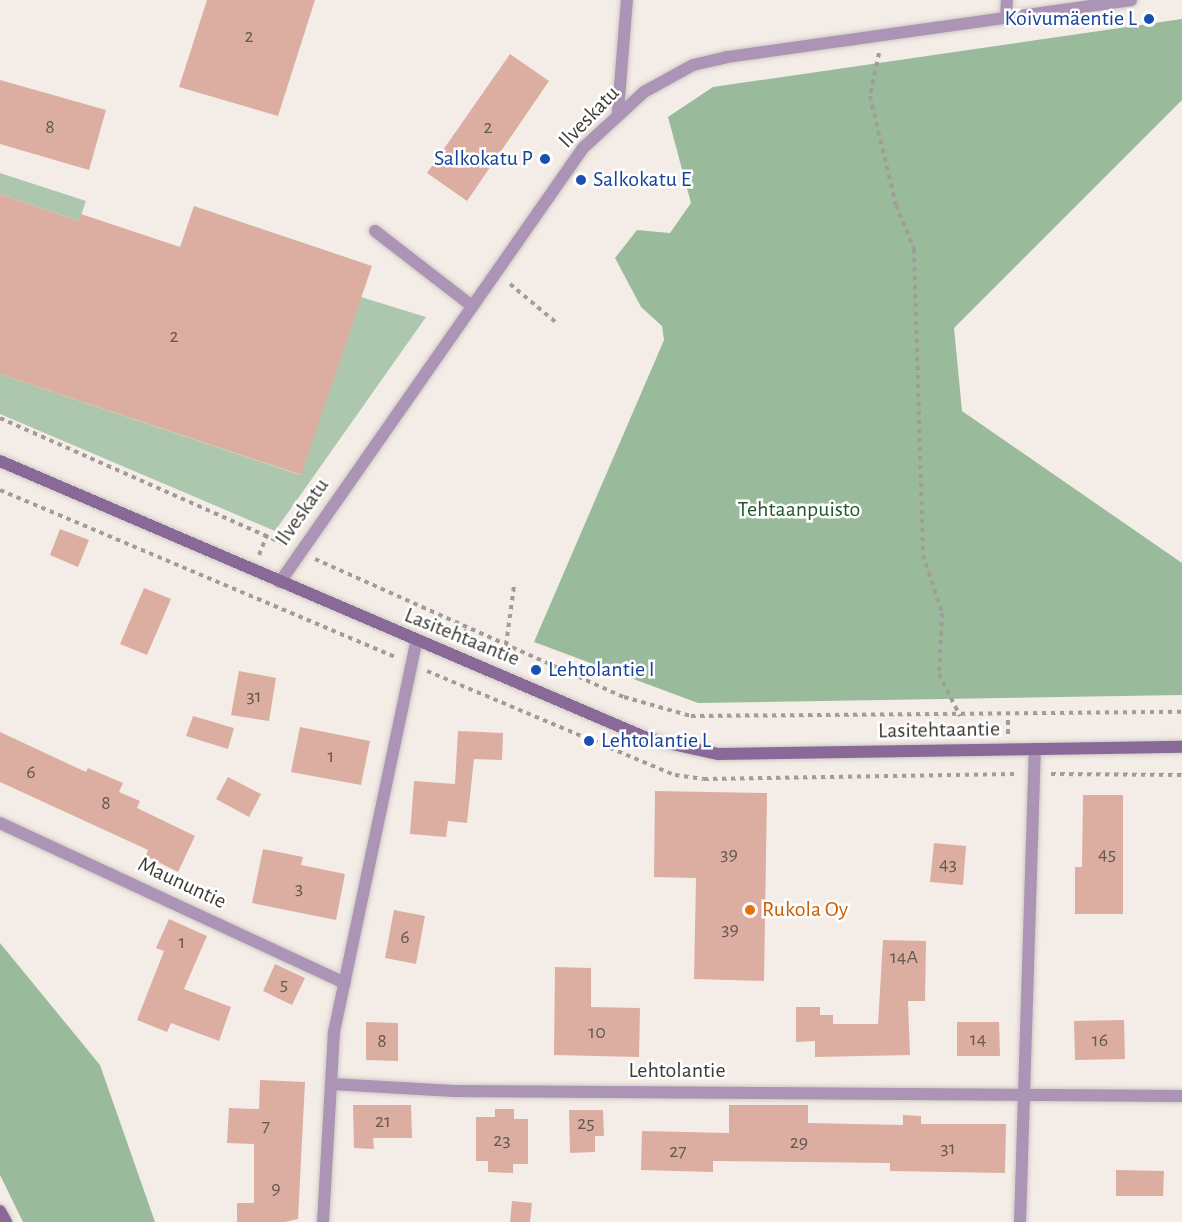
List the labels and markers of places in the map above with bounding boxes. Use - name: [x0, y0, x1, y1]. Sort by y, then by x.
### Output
- place label: Koivumäentie L: [1005, 6, 1137, 32]
- marker: Koivumäentie L: [1142, 12, 1156, 26]
- place label: Salkokatu P: [434, 146, 533, 172]
- marker: Salkokatu P: [538, 152, 552, 166]
- place label: Salkokatu E: [593, 167, 691, 193]
- marker: Salkokatu E: [574, 173, 588, 187]
- place label: Lehtolantie I: [548, 657, 655, 683]
- marker: Lehtolantie I: [529, 663, 543, 677]
- place label: Lehtolantie L: [601, 728, 711, 754]
- marker: Lehtolantie L: [582, 734, 596, 748]
- place label: Rukola Oy: [762, 897, 848, 923]
- marker: Rukola Oy: [743, 903, 757, 917]

